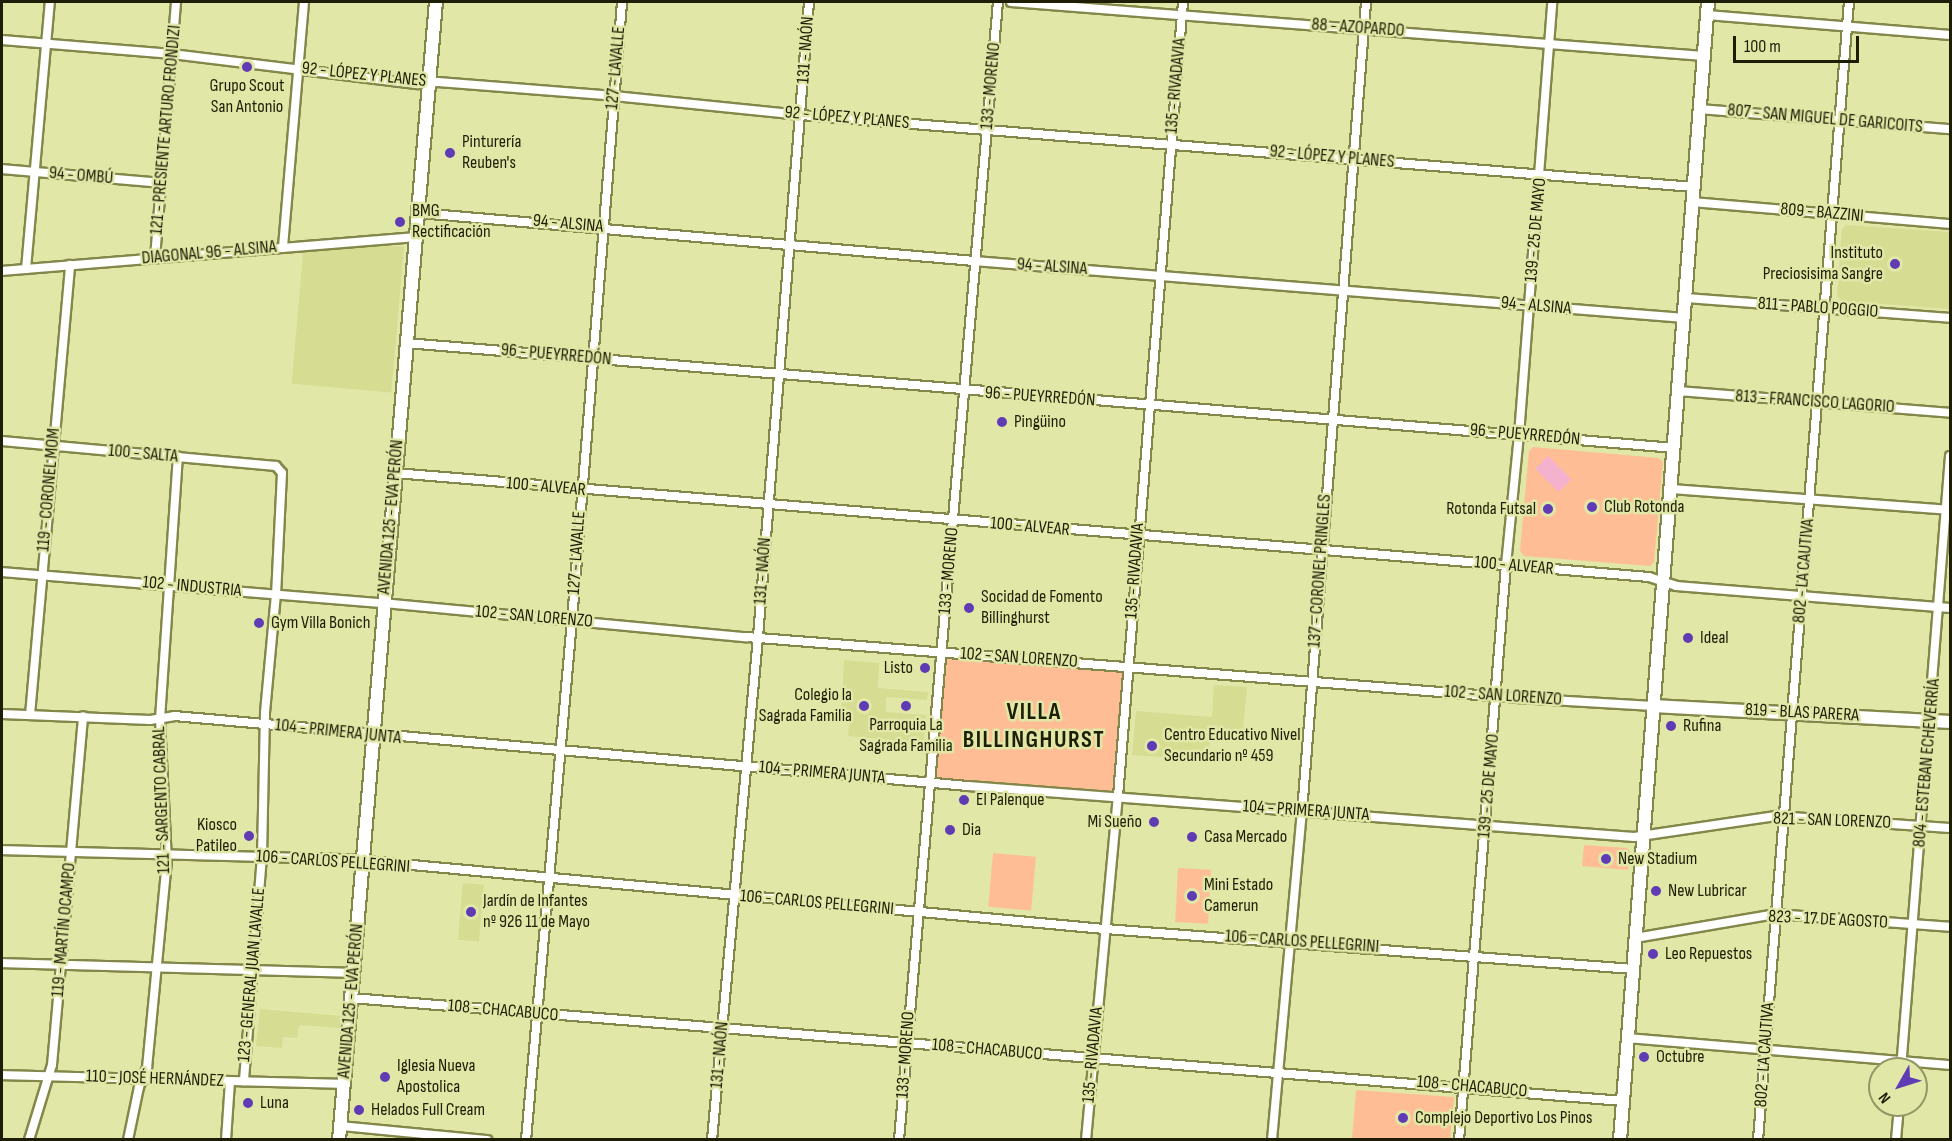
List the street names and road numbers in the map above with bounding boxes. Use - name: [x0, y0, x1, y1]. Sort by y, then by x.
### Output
- street label: 88 - AZOPARDO: [1311, 14, 1405, 42]
- street label: 131 - NAÓN: [793, 16, 819, 84]
- street label: 121 - PRESIENTE ARTURO FRONDIZI: [146, 24, 186, 236]
- street label: 127 - LAVALLE: [602, 25, 630, 111]
- street label: 135 - RIVADAVIA: [1161, 37, 1191, 135]
- street label: 133 - MORENO: [976, 42, 1006, 130]
- street label: 92 - LÓPEZ Y PLANES: [301, 58, 427, 92]
- street label: 807 - SAN MIGUEL DE GARICOITS: [1726, 100, 1924, 138]
- street label: 92 - LÓPEZ Y PLANES: [784, 102, 910, 134]
- street label: 92 - LÓPEZ Y PLANES: [1269, 141, 1395, 173]
- street label: 94 - OMBÚ: [48, 162, 114, 190]
- street label: 139 - 25 DE MAYO: [1521, 177, 1551, 283]
- street label: 809 - BAZZINI: [1779, 199, 1865, 227]
- street label: 94 - ALSINA: [532, 210, 604, 238]
- street label: DIAGONAL 96 - ALSINA: [141, 236, 277, 270]
- street label: 94 - ALSINA: [1016, 254, 1088, 280]
- street label: 94 - ALSINA: [1500, 292, 1572, 320]
- street label: 811 - PABLO POGGIO: [1757, 293, 1879, 323]
- street label: 96 - PUEYRREDÓN: [500, 339, 612, 371]
- street label: 96 - PUEYRREDÓN: [984, 382, 1096, 412]
- street label: 813 - FRANCISCO LAGORIO: [1735, 386, 1895, 418]
- street label: 96 - PUEYRREDÓN: [1469, 419, 1581, 451]
- street label: 119 - CORONEL MOM: [33, 427, 65, 553]
- street label: AVENIDA 125 - EVA PERÓN: [373, 439, 409, 595]
- street label: 100 - SALTA: [107, 440, 179, 468]
- street label: 100 - ALVEAR: [505, 473, 587, 501]
- street label: 137 - CORONEL PRINGLES: [1304, 494, 1336, 648]
- street label: 127 - LAVALLE: [563, 511, 591, 595]
- street label: 100 - ALVEAR: [989, 513, 1071, 541]
- street label: 802 - LA CAUTIVA: [1789, 518, 1819, 624]
- street label: 135 - RIVADAVIA: [1121, 522, 1149, 620]
- street label: 133 - MORENO: [934, 527, 964, 615]
- street label: 131 - NAÓN: [750, 537, 776, 605]
- street label: 100 - ALVEAR: [1473, 552, 1555, 580]
- street label: 102 - INDUSTRIA: [142, 572, 242, 602]
- street label: 102 - SAN LORENZO: [474, 601, 594, 633]
- street label: 102 - SAN LORENZO: [960, 643, 1078, 673]
- street label: 804 - ESTEBAN ECHEVERRÍA: [1909, 678, 1945, 848]
- street label: 102 - SAN LORENZO: [1444, 681, 1562, 711]
- street label: 819 - BLAS PARERA: [1744, 699, 1860, 727]
- street label: 104 - PRIMERA JUNTA: [274, 715, 402, 749]
- street label: 121 - SARGENTO CABRAL: [149, 726, 175, 874]
- street label: 139 - 25 DE MAYO: [1474, 733, 1504, 839]
- street label: 104 - PRIMERA JUNTA: [758, 757, 886, 789]
- street label: 104 - PRIMERA JUNTA: [1242, 796, 1370, 826]
- street label: 821 - SAN LORENZO: [1773, 808, 1891, 834]
- street label: 106 - CARLOS PELLEGRINI: [255, 846, 411, 878]
- street label: 119 - MARTÍN OCAMPO: [47, 862, 81, 998]
- street label: 106 - CARLOS PELLEGRINI: [739, 886, 895, 920]
- street label: 123 - GENERAL JUAN LAVALLE: [234, 887, 270, 1063]
- street label: 823 - 17 DE AGOSTO: [1768, 906, 1888, 934]
- street label: AVENIDA 125 - EVA PERÓN: [333, 923, 369, 1079]
- street label: 106 - CARLOS PELLEGRINI: [1224, 926, 1380, 958]
- street label: 108 - CHACABUCO: [447, 995, 559, 1027]
- street label: 802 - LA CAUTIVA: [1751, 1002, 1779, 1108]
- street label: 135 - RIVADAVIA: [1078, 1006, 1108, 1104]
- street label: 133 - MORENO: [892, 1011, 920, 1099]
- street label: 131 - NAÓN: [706, 1021, 734, 1089]
- street label: 108 - CHACABUCO: [931, 1034, 1043, 1066]
- street label: 110 - JOSÉ HERNÁNDEZ: [86, 1066, 224, 1092]
- street label: 108 - CHACABUCO: [1416, 1071, 1528, 1103]

